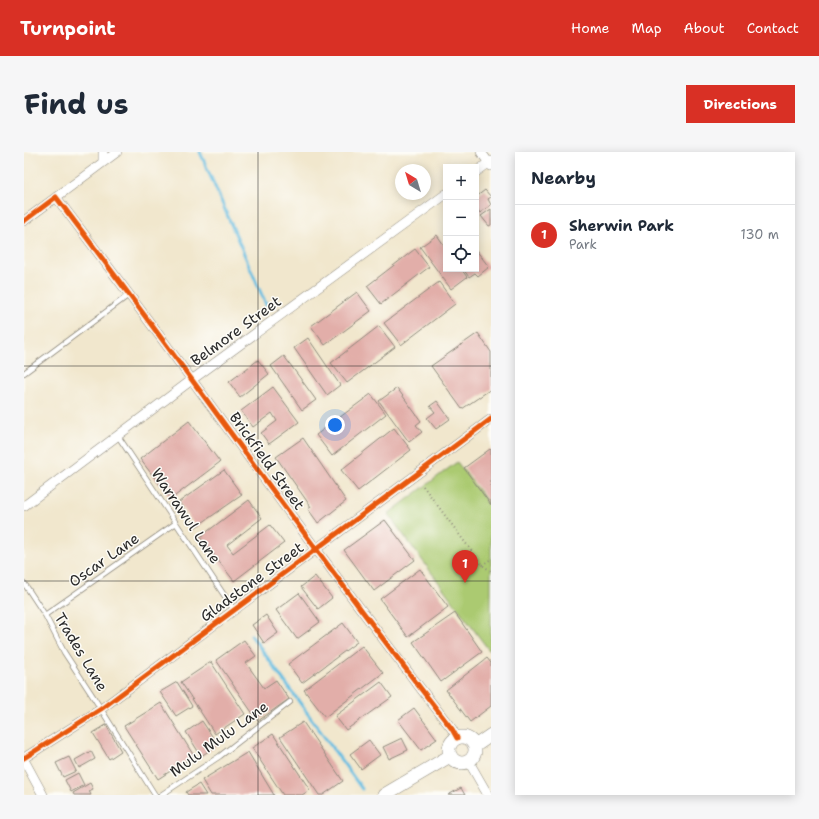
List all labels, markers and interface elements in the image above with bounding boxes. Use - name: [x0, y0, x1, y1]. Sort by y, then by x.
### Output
- text: Turnpoint: [20, 16, 116, 41]
- text: Home: [571, 19, 610, 37]
- text: Map: [632, 19, 662, 37]
- text: About: [684, 19, 725, 37]
- text: Contact: [747, 19, 799, 37]
- text: Find us: [24, 85, 129, 123]
- button: Directions: [686, 85, 795, 123]
- north arrow: [395, 164, 431, 200]
- map controls: [443, 164, 479, 272]
- button: +: [443, 164, 479, 200]
- text: Nearby: [531, 167, 596, 189]
- button: −: [443, 200, 479, 236]
- text: Sherwin Park: [569, 216, 674, 236]
- text: 1: [541, 226, 547, 243]
- text: 130 m: [741, 226, 779, 243]
- button: locate: [443, 236, 479, 272]
- text: Park: [569, 236, 597, 253]
- street label: Belmore Street: [187, 291, 285, 371]
- street label: Brickfield Street: [225, 408, 309, 514]
- your location: [325, 415, 345, 435]
- street label: Warrawul Lane: [147, 464, 225, 568]
- street label: Oscar Lane: [65, 528, 143, 592]
- street label: Gladstone Street: [196, 538, 308, 626]
- pin: 1: [452, 550, 478, 583]
- street label: Trades Lane: [50, 609, 112, 695]
- street label: Mulu Mulu Lane: [166, 697, 272, 781]

